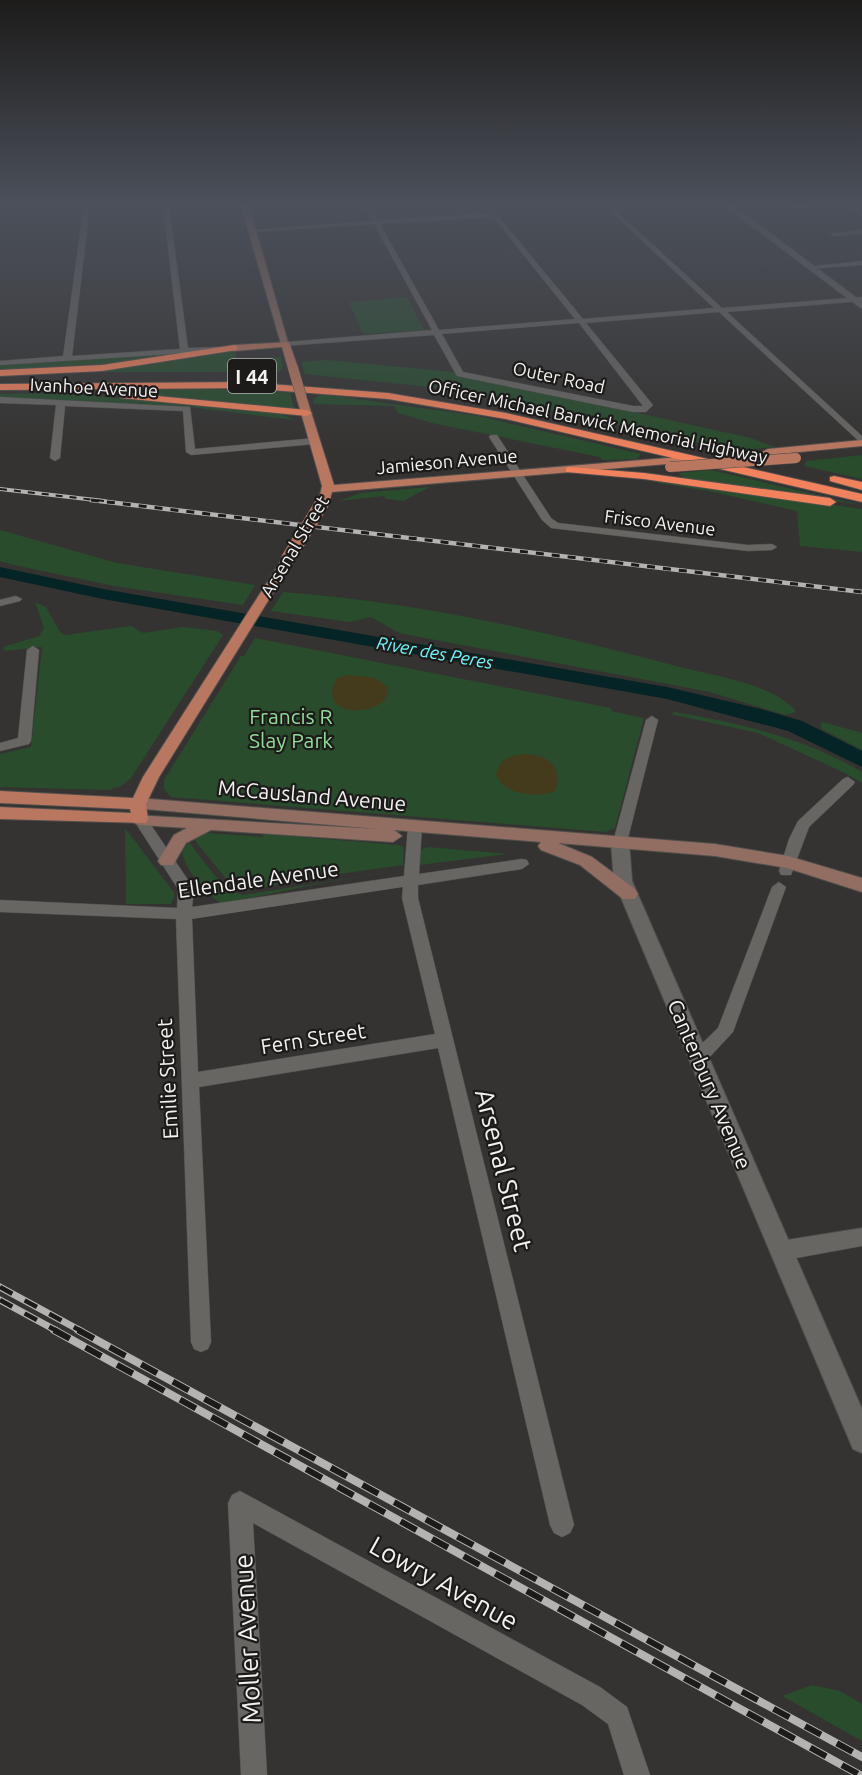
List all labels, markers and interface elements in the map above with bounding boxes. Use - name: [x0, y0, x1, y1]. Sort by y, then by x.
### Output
- street label: Outer Road: [511, 357, 607, 397]
- road number: I 44: [228, 359, 276, 393]
- street label: Ivanhoe Avenue: [29, 374, 159, 400]
- street label: Officer Michael Barwick Memorial Highway: [427, 375, 770, 467]
- street label: Jamieson Avenue: [376, 445, 518, 477]
- street label: Arsenal Street: [256, 492, 332, 600]
- street label: Frisco Avenue: [603, 505, 717, 539]
- water label: River des Peres: [375, 632, 495, 672]
- park label: Francis R Slay Park: [249, 704, 333, 752]
- street label: McCausland Avenue: [217, 775, 407, 815]
- street label: Ellendale Avenue: [176, 856, 340, 902]
- street label: Canterbury Avenue: [663, 996, 757, 1172]
- street label: Emilie Street: [152, 1018, 182, 1140]
- street label: Fern Street: [259, 1018, 367, 1058]
- street label: Arsenal Street: [470, 1086, 538, 1254]
- street label: Lowry Avenue: [365, 1530, 523, 1636]
- street label: Moller Avenue: [228, 1554, 266, 1724]

